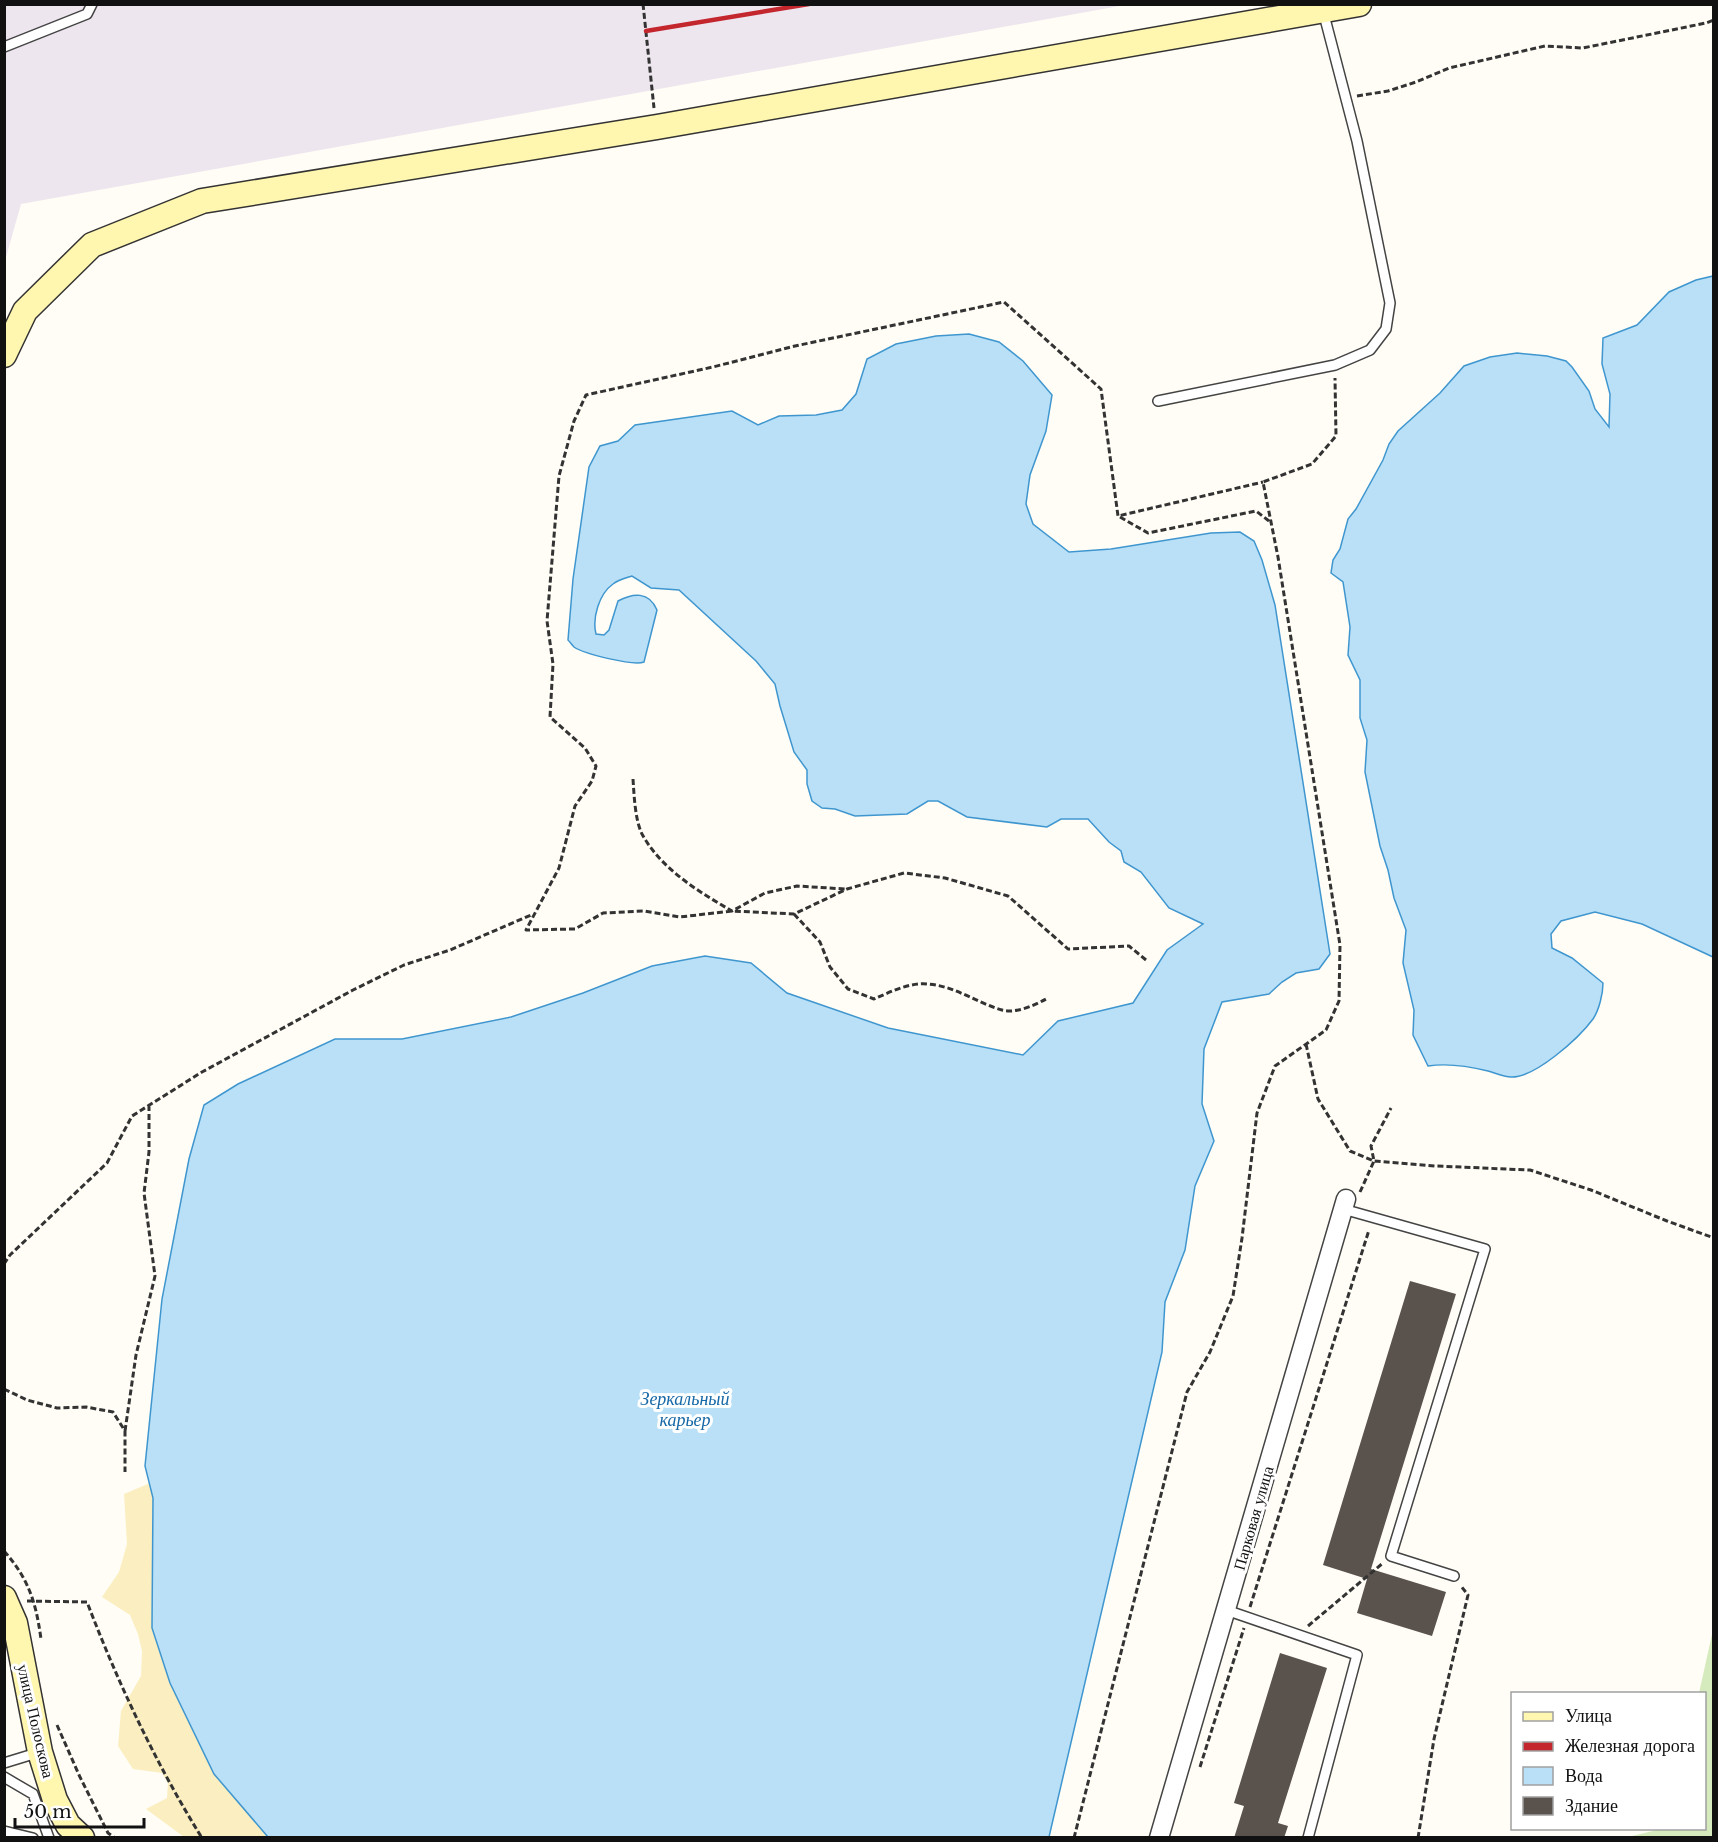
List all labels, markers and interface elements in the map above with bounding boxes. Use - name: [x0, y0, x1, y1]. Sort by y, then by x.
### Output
- water label: Зеркальный карьер: [640, 1388, 730, 1431]
- street label: Парковая улица: [1229, 1464, 1277, 1572]
- street label: улица Полоскова: [13, 1662, 59, 1780]
- legend: [1511, 1692, 1706, 1830]
- text: Улица: [1565, 1705, 1612, 1727]
- text: Железная дорога: [1565, 1735, 1695, 1757]
- text: Вода: [1565, 1765, 1603, 1787]
- scale bar: [15, 1791, 144, 1829]
- text: Здание: [1565, 1795, 1618, 1817]
- text: 50 m: [24, 1801, 72, 1823]

